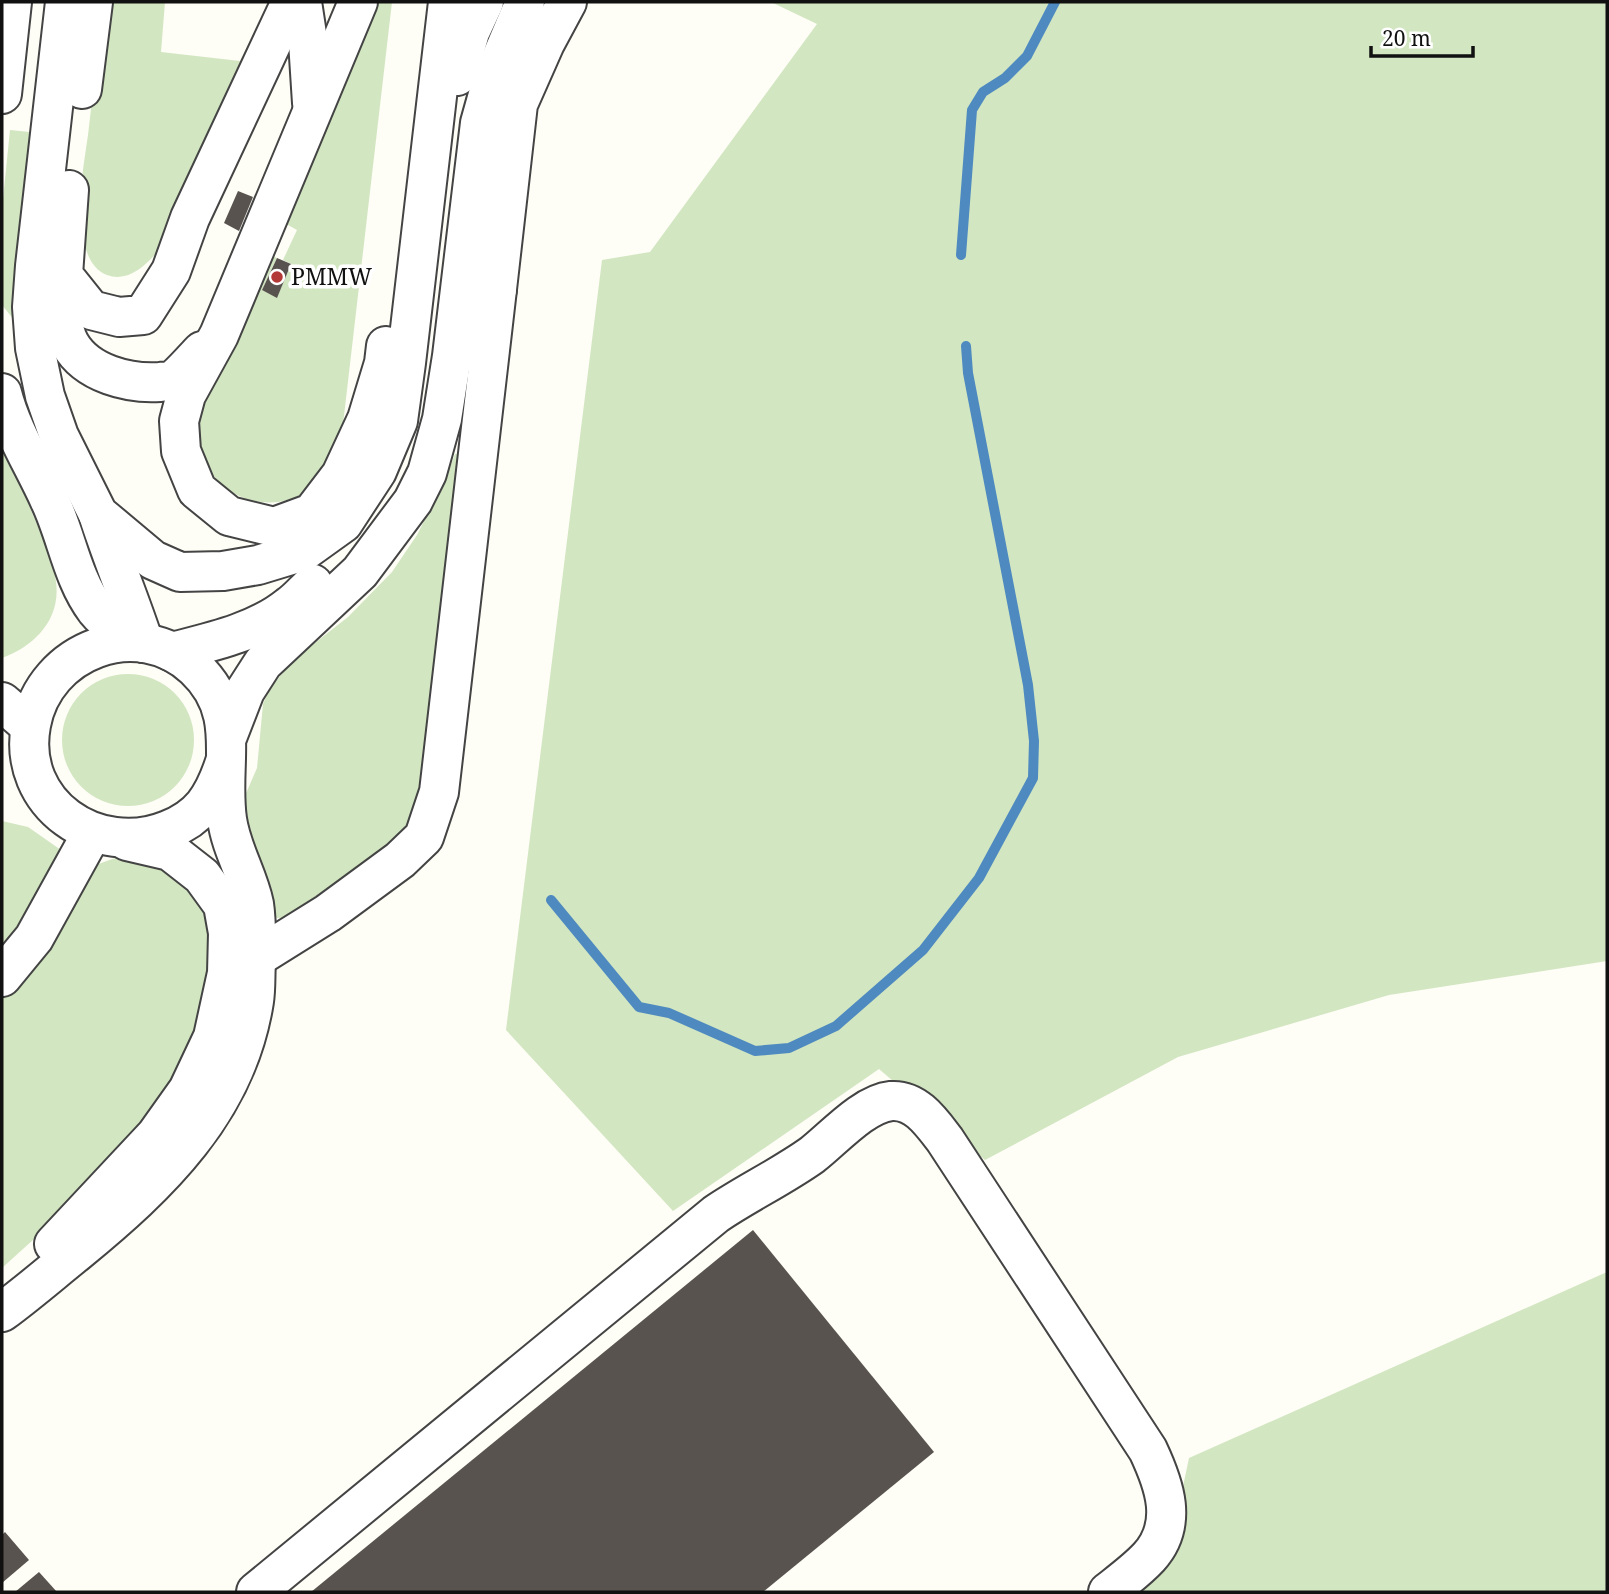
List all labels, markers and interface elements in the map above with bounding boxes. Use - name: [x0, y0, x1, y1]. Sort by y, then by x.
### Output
- scale bar: [1371, 14, 1472, 58]
- text: 20 m: [1382, 24, 1431, 52]
- place label: PMMW: [291, 260, 372, 292]
- marker: PMMW: [269, 269, 285, 285]

